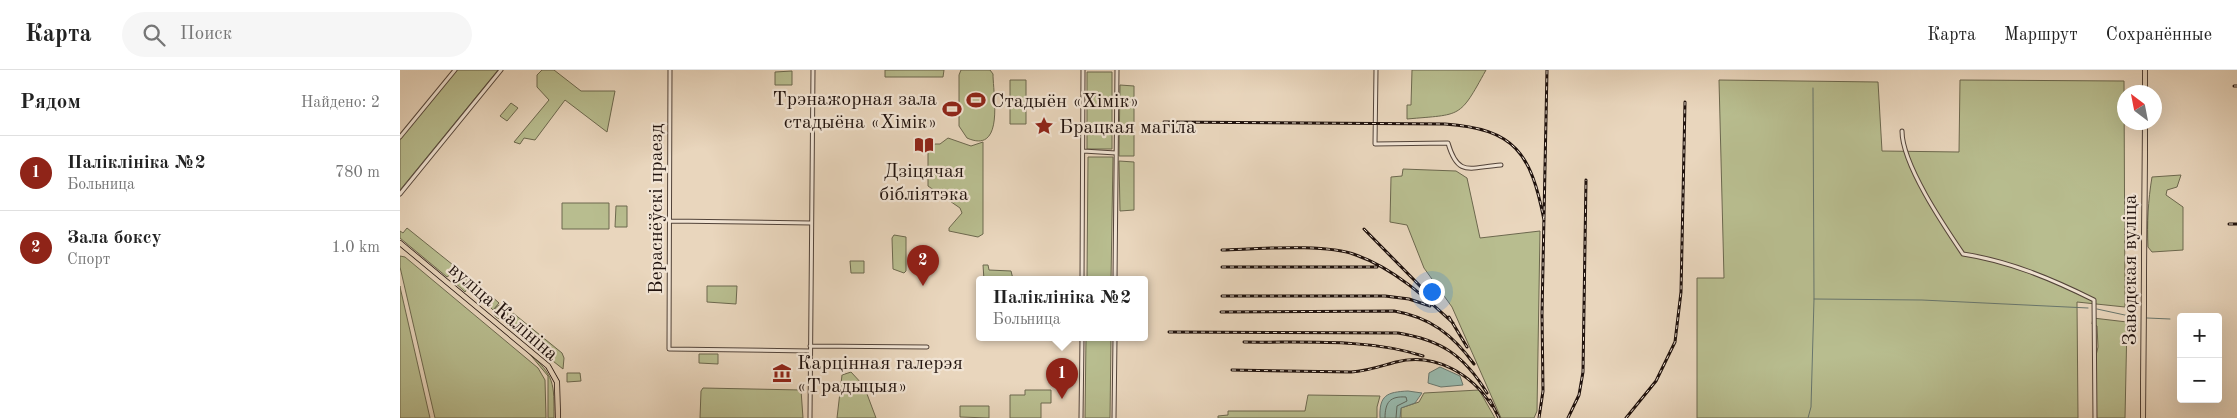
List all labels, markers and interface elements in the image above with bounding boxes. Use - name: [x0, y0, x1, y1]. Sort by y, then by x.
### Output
- search box: [122, 12, 472, 57]
- icon: search: [140, 21, 168, 49]
- text: Карта: [25, 23, 92, 47]
- text: Поиск: [180, 25, 232, 44]
- text: Карта: [1927, 26, 1976, 44]
- text: Маршрут: [2004, 26, 2078, 44]
- text: Сохранённые: [2106, 26, 2212, 44]
- north arrow: [2117, 85, 2162, 130]
- sports icon: Стадыён «Хімік»: [965, 89, 987, 111]
- place label: Трэнажорная зала стадыёна «Хімік»: [773, 90, 937, 133]
- text: Рядом: [20, 92, 81, 113]
- place label: Стадыён «Хімік»: [991, 92, 1139, 112]
- text: Найдено: 2: [301, 95, 380, 111]
- sports icon: Трэнажорная зала стадыёна «Хімік»: [941, 98, 963, 120]
- place icon: Брацкая магіла: [1033, 115, 1055, 137]
- place label: Брацкая магіла: [1059, 118, 1196, 138]
- street label: Вераснёўскі праезд: [647, 124, 667, 294]
- library icon: Дзіцячая бібліятэка: [913, 134, 935, 156]
- text: Паліклініка №2: [67, 154, 206, 173]
- place label: Дзіцячая бібліятэка: [879, 162, 969, 205]
- text: 1: [31, 165, 41, 181]
- text: 780 m: [335, 165, 380, 181]
- text: Больница: [67, 177, 135, 193]
- street label: Заводская вуліца: [2121, 194, 2141, 346]
- text: Зала боксу: [67, 229, 162, 248]
- text: 2: [31, 240, 41, 256]
- text: 1.0 km: [331, 240, 380, 256]
- pin: 2: [907, 245, 939, 286]
- text: Спорт: [67, 252, 110, 268]
- street label: вуліца Калініна: [444, 260, 561, 365]
- popup: [976, 276, 1148, 341]
- your location: [1419, 279, 1445, 305]
- text: Паліклініка №2: [993, 289, 1131, 308]
- text: Больница: [993, 312, 1061, 328]
- map controls: [2177, 313, 2222, 403]
- button: +: [2177, 313, 2222, 358]
- place label: Карцінная галерэя «Традыцыя»: [797, 354, 963, 397]
- pin: 1: [1046, 358, 1078, 399]
- button: −: [2177, 358, 2222, 403]
- museum icon: Карцінная галерэя «Традыцыя»: [771, 362, 793, 384]

